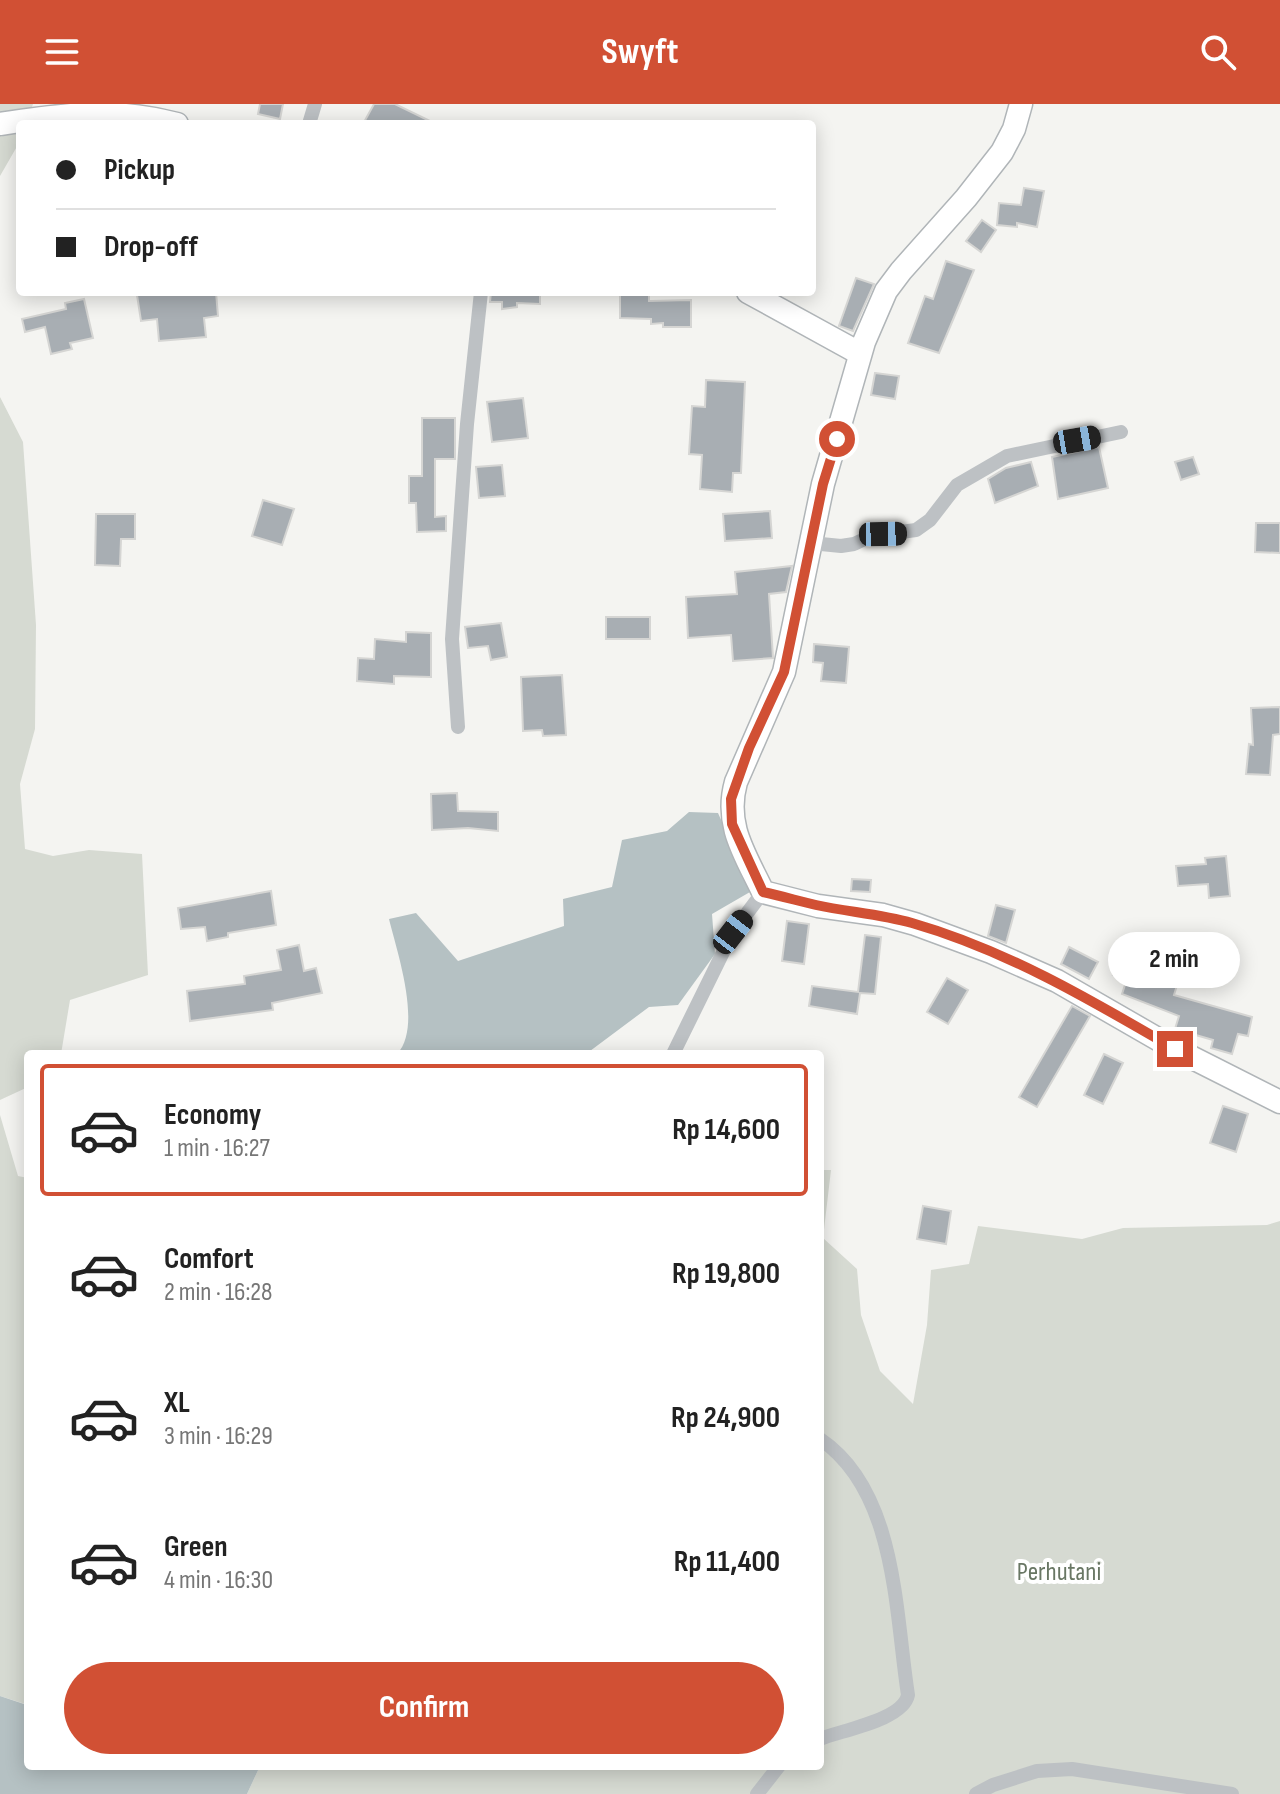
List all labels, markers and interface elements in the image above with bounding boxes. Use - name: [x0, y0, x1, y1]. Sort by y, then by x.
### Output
- icon: menu: [40, 30, 84, 74]
- icon: search: [1196, 30, 1240, 74]
- text: Swyft: [602, 31, 678, 74]
- text: Pickup: [104, 152, 175, 188]
- text: Drop-off: [104, 229, 198, 265]
- route start: [819, 421, 855, 457]
- car: [1051, 424, 1103, 456]
- car: [859, 522, 907, 546]
- car: [709, 906, 757, 958]
- callout: 2 min: [1109, 933, 1241, 989]
- text: 2 min: [1149, 944, 1199, 975]
- route end: [1157, 1031, 1193, 1067]
- icon: car: [68, 1094, 140, 1166]
- text: Economy: [164, 1097, 261, 1133]
- text: Rp 14,600: [672, 1112, 780, 1148]
- text: 1 min · 16:27: [164, 1133, 270, 1164]
- icon: car: [68, 1238, 140, 1310]
- text: Comfort: [164, 1241, 254, 1277]
- text: Rp 19,800: [672, 1256, 780, 1292]
- text: 2 min · 16:28: [164, 1277, 272, 1308]
- icon: car: [68, 1382, 140, 1454]
- text: XL: [164, 1385, 190, 1421]
- text: Rp 24,900: [671, 1400, 780, 1436]
- text: 3 min · 16:29: [164, 1421, 273, 1452]
- icon: car: [68, 1526, 140, 1598]
- text: Green: [164, 1529, 228, 1565]
- text: Rp 11,400: [674, 1544, 780, 1580]
- park label: Perhutani: [1017, 1557, 1101, 1588]
- text: 4 min · 16:30: [164, 1565, 273, 1596]
- button: Confirm: [64, 1662, 784, 1754]

